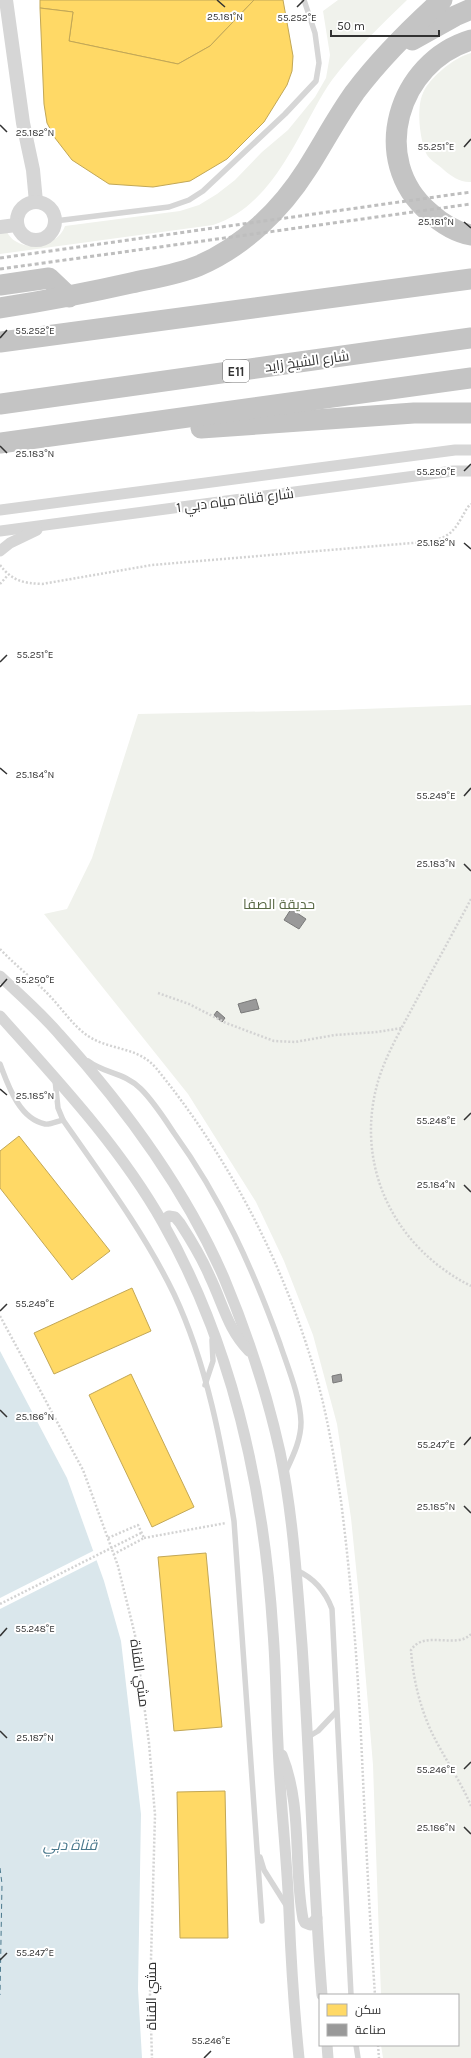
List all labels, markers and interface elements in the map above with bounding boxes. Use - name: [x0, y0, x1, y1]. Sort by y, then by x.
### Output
- text: 25.181°N: [207, 11, 243, 23]
- text: 55.252°E: [277, 12, 317, 24]
- scale bar: [331, 12, 439, 38]
- text: 50 m: [337, 19, 365, 33]
- text: 25.182°N: [16, 127, 54, 139]
- text: 55.251°E: [418, 141, 454, 153]
- text: 25.181°N: [418, 216, 454, 228]
- text: 55.252°E: [15, 325, 55, 337]
- street label: شارع الشيخ زايد: [264, 347, 350, 376]
- road number: E11: [223, 360, 249, 382]
- text: 25.183°N: [16, 448, 54, 460]
- text: 55.250°E: [416, 466, 456, 478]
- street label: شارع قناة مياه دبي 1: [175, 485, 295, 519]
- text: 25.182°N: [417, 537, 455, 549]
- text: 55.251°E: [17, 649, 53, 661]
- text: 25.184°N: [16, 769, 54, 781]
- text: 55.249°E: [416, 790, 456, 802]
- text: 25.183°N: [417, 858, 455, 870]
- park label: حديقة الصفا: [243, 896, 315, 913]
- text: 55.250°E: [15, 974, 55, 986]
- text: 25.185°N: [16, 1090, 54, 1102]
- text: 55.248°E: [416, 1115, 456, 1127]
- text: 25.184°N: [417, 1179, 455, 1191]
- text: 55.249°E: [15, 1298, 55, 1310]
- text: 25.186°N: [16, 1411, 54, 1423]
- text: 55.247°E: [417, 1439, 455, 1451]
- text: 25.185°N: [417, 1501, 455, 1513]
- text: 55.248°E: [15, 1623, 55, 1635]
- street label: مشي القناة: [124, 1638, 153, 1708]
- text: 25.187°N: [16, 1732, 54, 1744]
- text: 55.246°E: [416, 1764, 456, 1776]
- text: 25.186°N: [417, 1822, 455, 1834]
- water label: قناة دبي: [43, 1836, 98, 1857]
- text: 55.247°E: [16, 1947, 54, 1959]
- street label: مشي القناة: [143, 1962, 162, 2030]
- legend: [319, 1994, 459, 2046]
- text: سكن: [355, 2003, 381, 2017]
- text: صناعة: [355, 2023, 386, 2037]
- text: 55.246°E: [191, 2035, 231, 2047]

